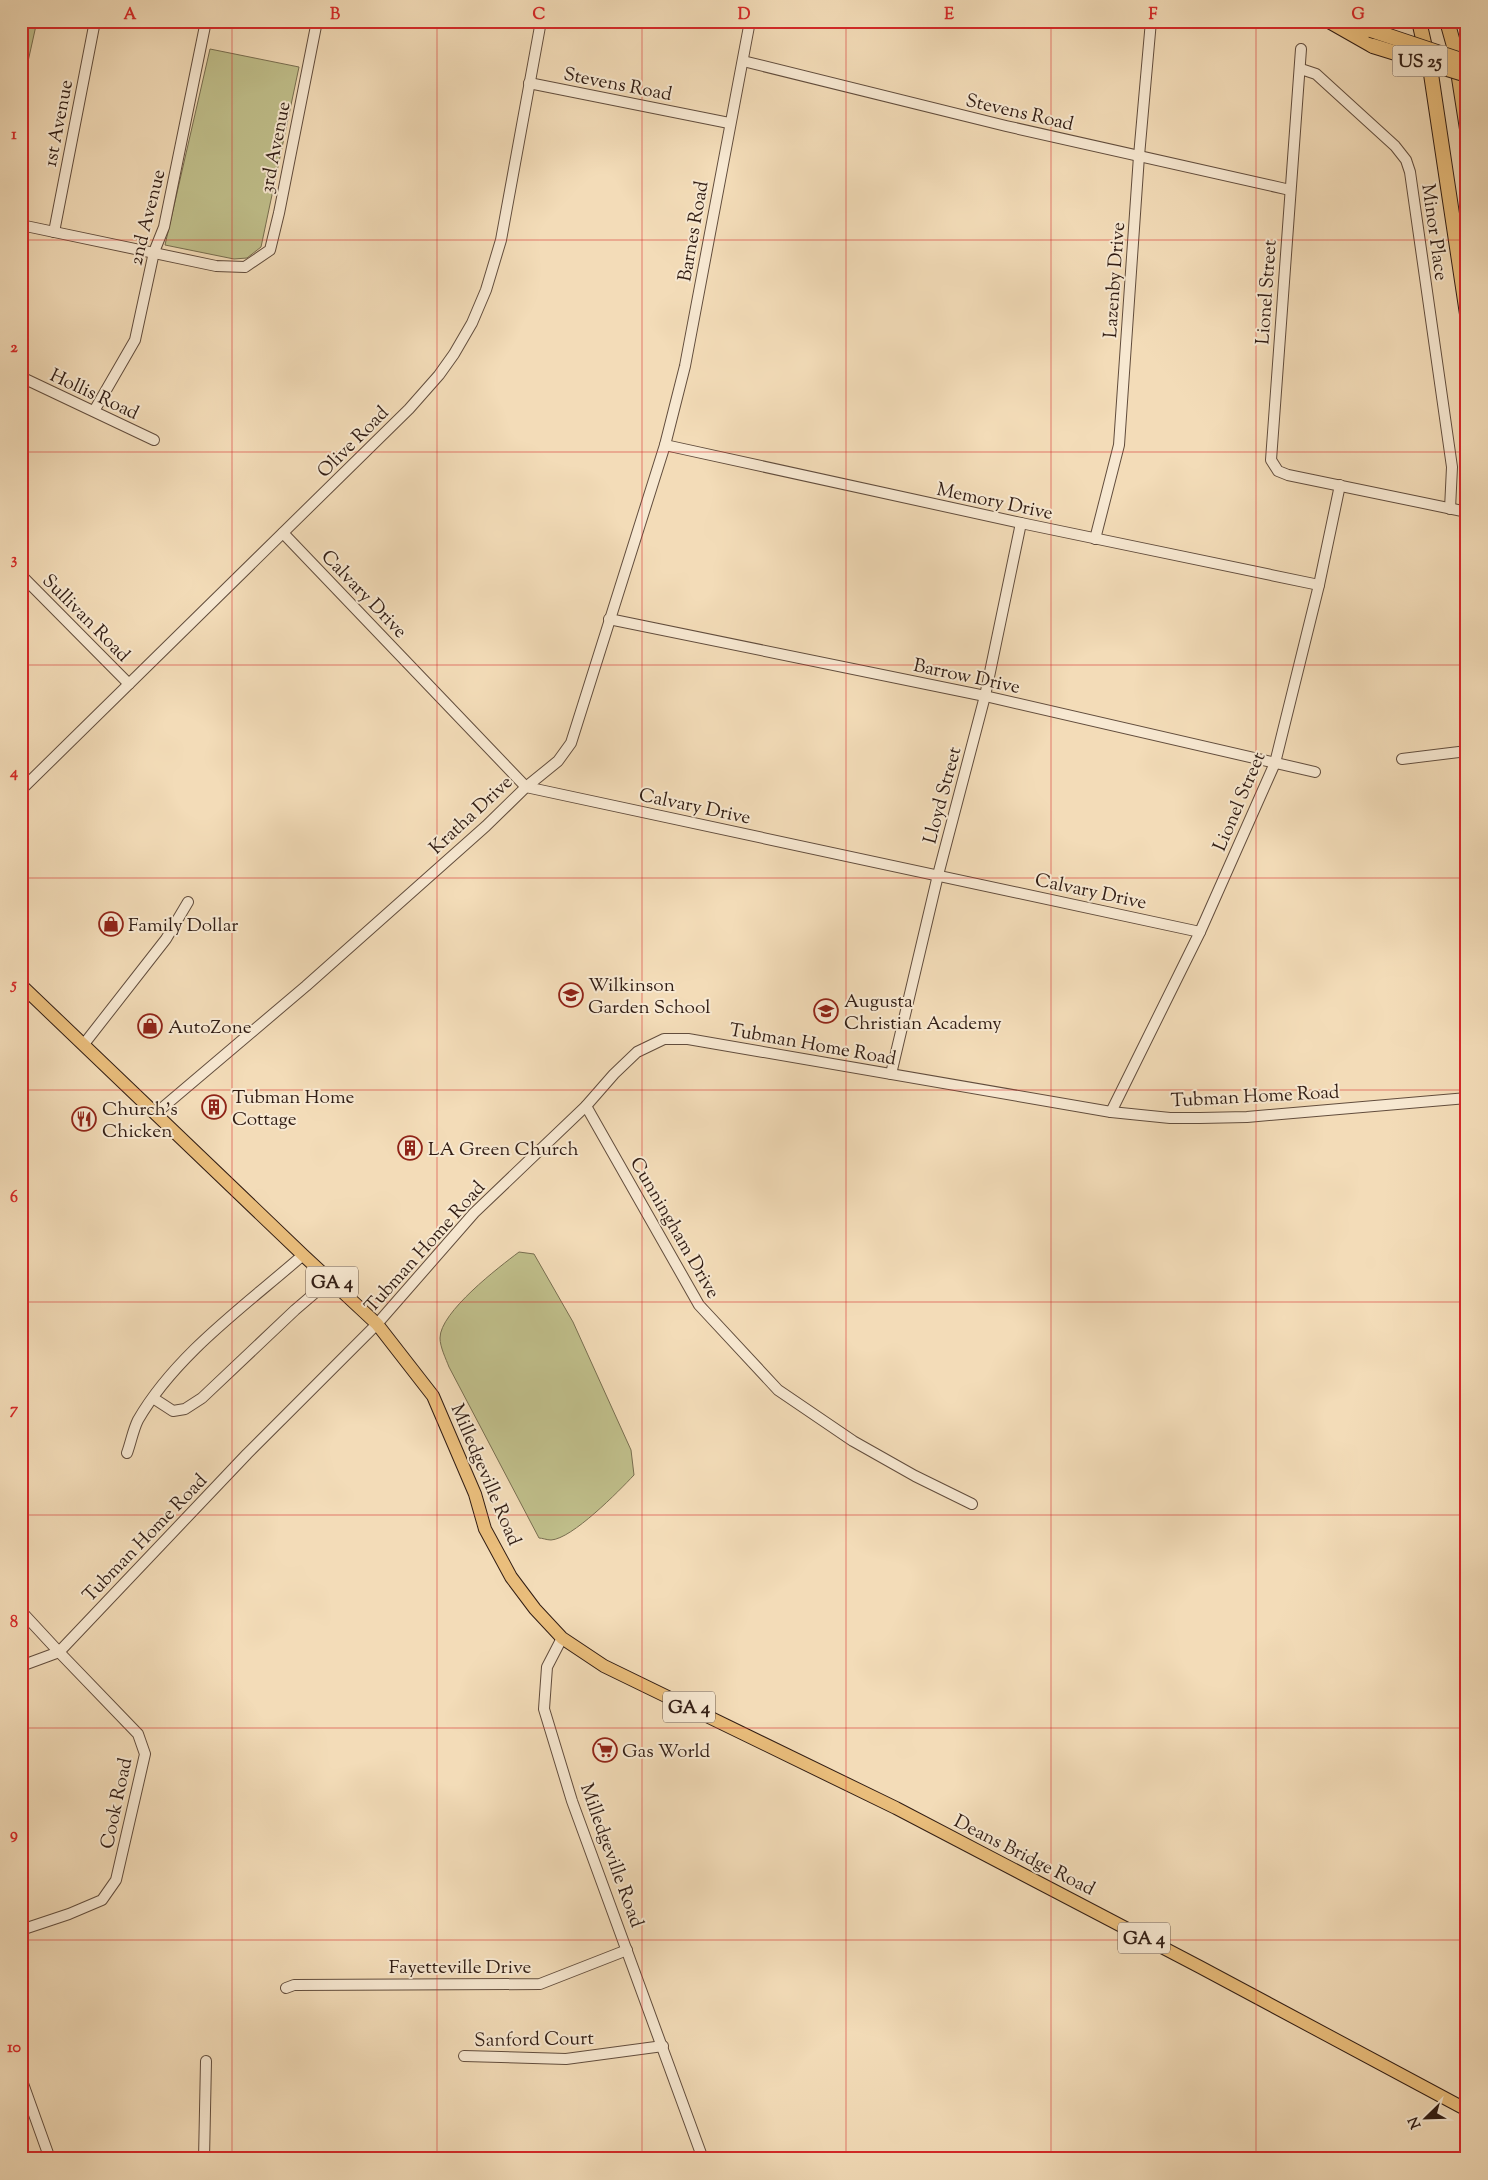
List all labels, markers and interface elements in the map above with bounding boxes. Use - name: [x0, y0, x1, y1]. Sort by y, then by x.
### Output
- text: A: [124, 4, 137, 27]
- text: B: [330, 4, 340, 27]
- text: C: [533, 4, 546, 27]
- text: D: [738, 4, 751, 27]
- text: E: [944, 4, 954, 27]
- text: F: [1149, 4, 1158, 27]
- text: G: [1351, 4, 1365, 27]
- road number: US 25: [1392, 46, 1448, 76]
- street label: Stevens Road: [561, 62, 674, 109]
- street label: 1st Avenue: [38, 78, 81, 169]
- street label: Stevens Road: [963, 88, 1076, 139]
- street label: 3rd Avenue: [254, 99, 299, 196]
- text: 1: [11, 124, 17, 147]
- street label: 2nd Avenue: [123, 167, 173, 269]
- street label: Barnes Road: [672, 179, 717, 284]
- street label: Minor Place: [1413, 182, 1454, 283]
- street label: Lazenby Drive: [1098, 221, 1133, 339]
- street label: Lionel Street: [1250, 238, 1285, 346]
- text: 2: [10, 337, 18, 360]
- street label: Hollis Road: [45, 363, 143, 428]
- street label: Olive Road: [312, 401, 396, 485]
- street label: Memory Drive: [934, 477, 1055, 528]
- street label: Calvary Drive: [314, 544, 413, 645]
- text: 3: [11, 549, 18, 572]
- street label: Sullivan Road: [35, 569, 136, 669]
- street label: Barrow Drive: [911, 653, 1023, 702]
- street label: Lloyd Street: [918, 744, 969, 847]
- street label: Lionel Street: [1207, 748, 1274, 856]
- text: 4: [9, 762, 18, 785]
- street label: Kratha Drive: [424, 770, 519, 862]
- street label: Calvary Drive: [636, 782, 753, 832]
- street label: Calvary Drive: [1032, 867, 1149, 917]
- shop icon: Family Dollar: [98, 911, 124, 937]
- place label: Family Dollar: [128, 913, 238, 940]
- place label: Wilkinson Garden School: [588, 973, 711, 1022]
- text: 5: [9, 974, 17, 997]
- school or university icon: Wilkinson Garden School: [558, 982, 584, 1008]
- place label: Augusta Christian Academy: [844, 989, 1002, 1038]
- school or university icon: Augusta Christian Academy: [813, 998, 839, 1024]
- shop icon: AutoZone: [137, 1013, 163, 1039]
- place label: AutoZone: [168, 1015, 252, 1042]
- street label: Tubman Home Road: [727, 1017, 898, 1073]
- street label: Tubman Home Road: [1170, 1080, 1341, 1115]
- place label: Tubman Home Cottage: [232, 1085, 355, 1134]
- building icon: Tubman Home Cottage: [201, 1094, 227, 1120]
- place label: Church's Chicken: [102, 1097, 178, 1146]
- restaurant icon: Church's Chicken: [71, 1106, 97, 1132]
- building icon: LA Green Church: [397, 1135, 423, 1161]
- place label: LA Green Church: [428, 1137, 579, 1164]
- street label: Cunningham Drive: [622, 1152, 725, 1304]
- street label: Tubman Home Road: [359, 1176, 493, 1320]
- text: 6: [10, 1187, 18, 1210]
- road number: GA 4: [306, 1266, 358, 1298]
- text: 7: [10, 1399, 19, 1422]
- street label: Milledgeville Road: [443, 1400, 527, 1550]
- street label: Tubman Home Road: [77, 1468, 214, 1609]
- text: 8: [10, 1612, 18, 1635]
- road number: GA 4: [663, 1691, 715, 1722]
- supermarket icon: Gas World: [592, 1737, 618, 1763]
- place label: Gas World: [622, 1739, 711, 1766]
- street label: Cook Road: [95, 1755, 140, 1852]
- street label: Milledgeville Road: [572, 1780, 649, 1932]
- street label: Deans Bridge Road: [949, 1809, 1099, 1904]
- text: 9: [10, 1824, 18, 1847]
- road number: GA 4: [1118, 1922, 1170, 1954]
- street label: Fayetteville Drive: [389, 1955, 531, 1982]
- street label: Sanford Court: [474, 2026, 595, 2055]
- text: 10: [7, 2037, 21, 2060]
- north arrow: [1400, 2092, 1450, 2142]
- text: N: [1404, 2113, 1427, 2131]

